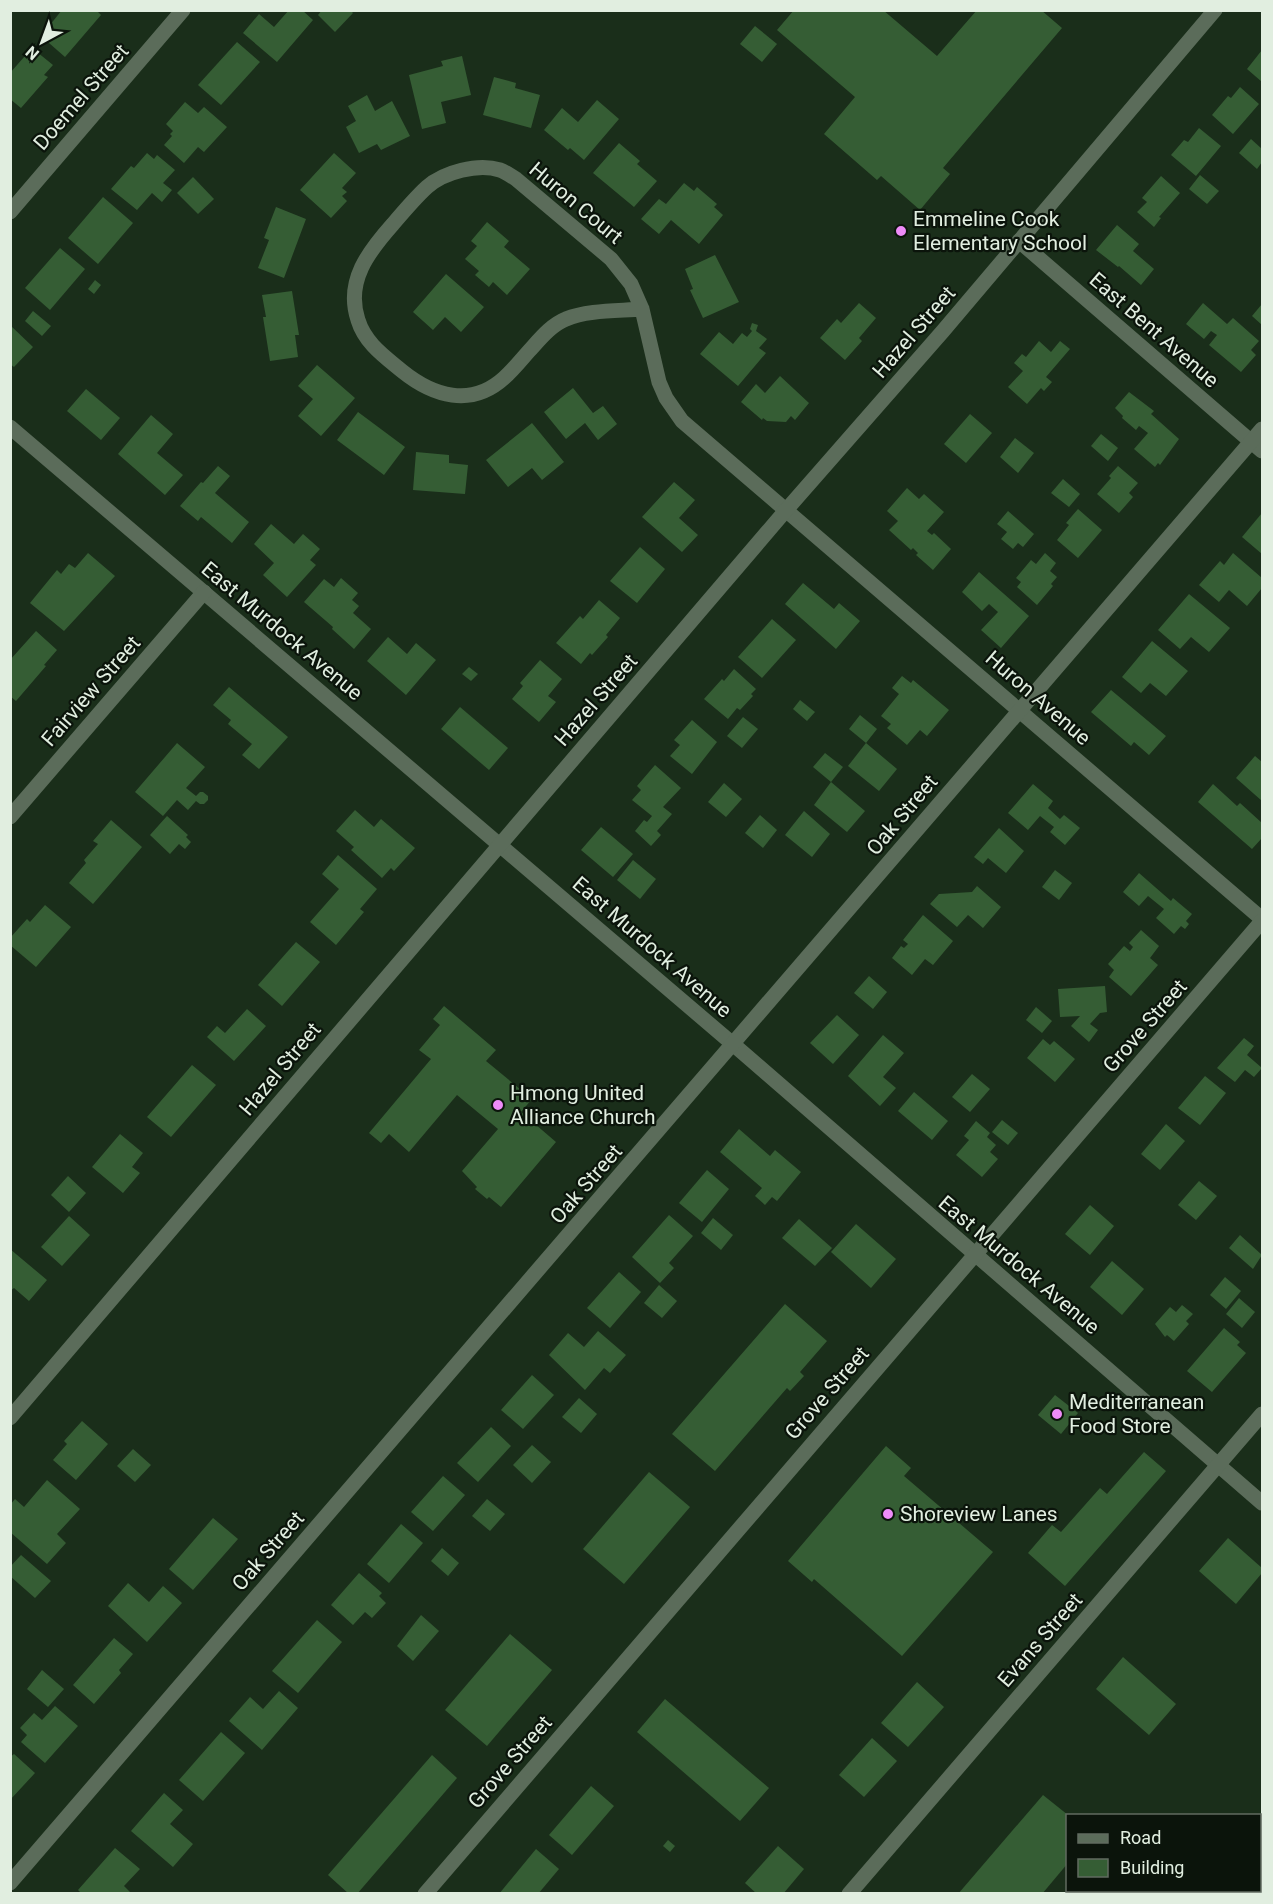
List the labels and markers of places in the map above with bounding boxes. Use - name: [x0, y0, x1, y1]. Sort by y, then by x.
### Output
- place label: Emmeline Cook Elementary School: [913, 207, 1087, 255]
- marker: Emmeline Cook Elementary School: [894, 224, 908, 238]
- place label: Hmong United Alliance Church: [510, 1081, 656, 1129]
- marker: Hmong United Alliance Church: [491, 1098, 505, 1112]
- place label: Mediterranean Food Store: [1069, 1390, 1204, 1438]
- marker: Mediterranean Food Store: [1050, 1407, 1064, 1421]
- place label: Shoreview Lanes: [900, 1502, 1058, 1526]
- marker: Shoreview Lanes: [881, 1507, 895, 1521]

